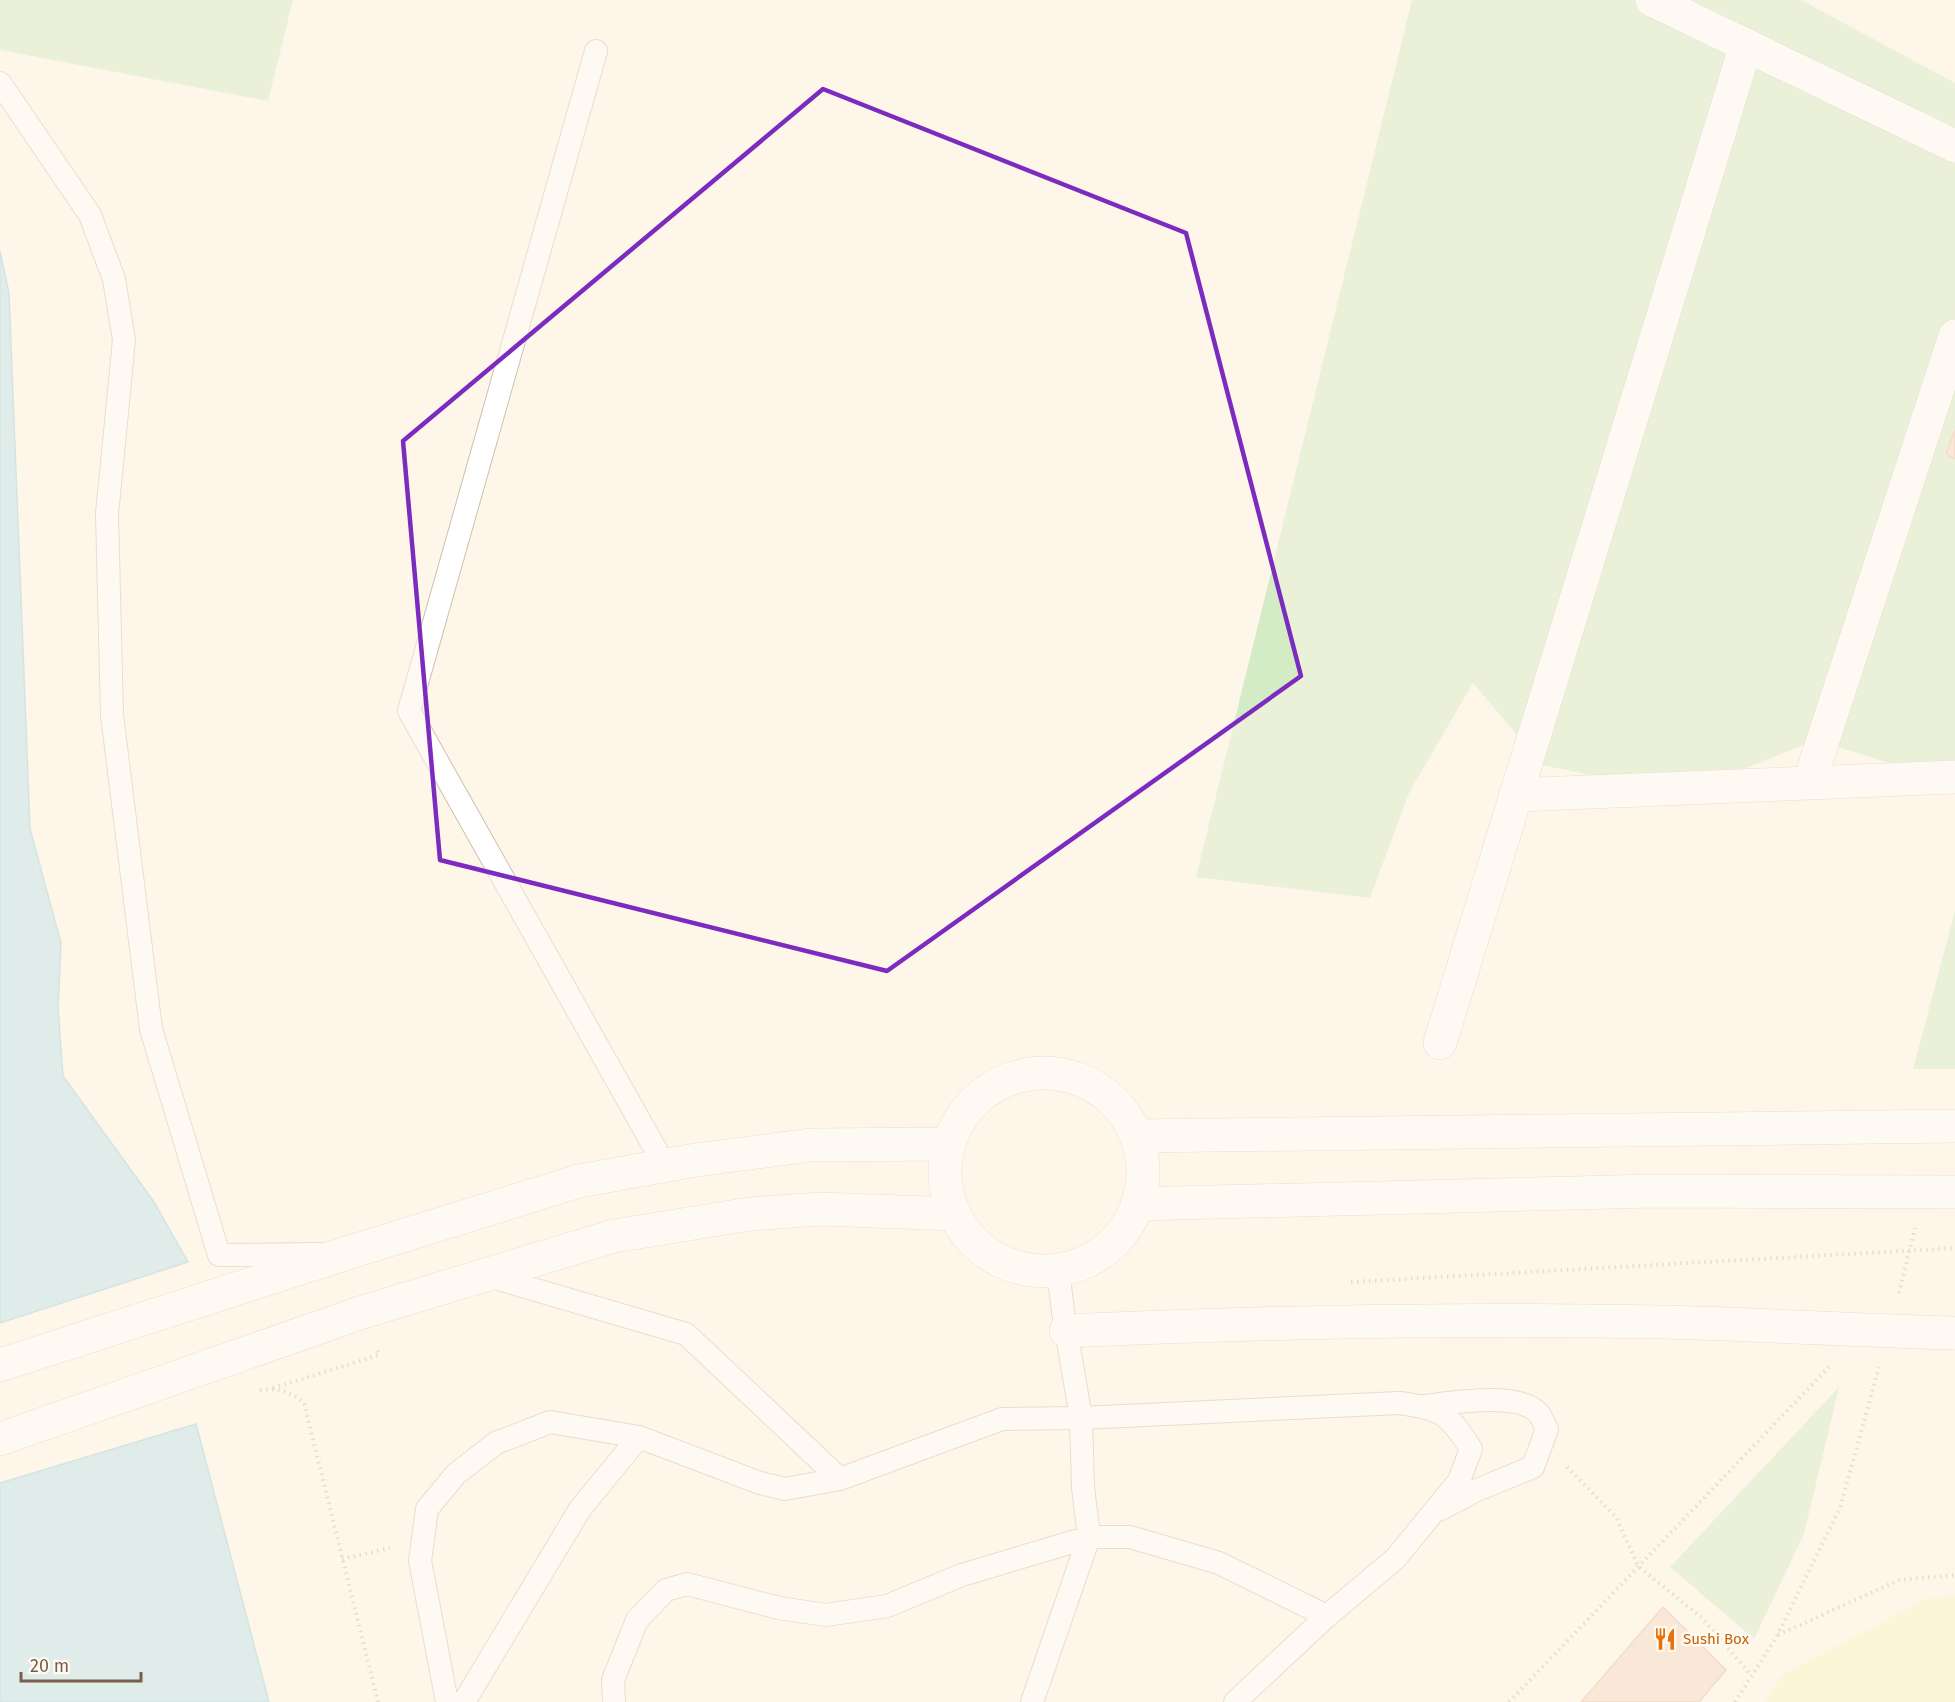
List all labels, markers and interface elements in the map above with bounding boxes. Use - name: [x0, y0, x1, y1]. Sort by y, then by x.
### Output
- restaurant icon: Sushi Box: [1652, 1626, 1678, 1652]
- place label: Sushi Box: [1683, 1630, 1750, 1648]
- scale bar: [21, 1645, 141, 1683]
- text: 20 m: [30, 1655, 69, 1677]

